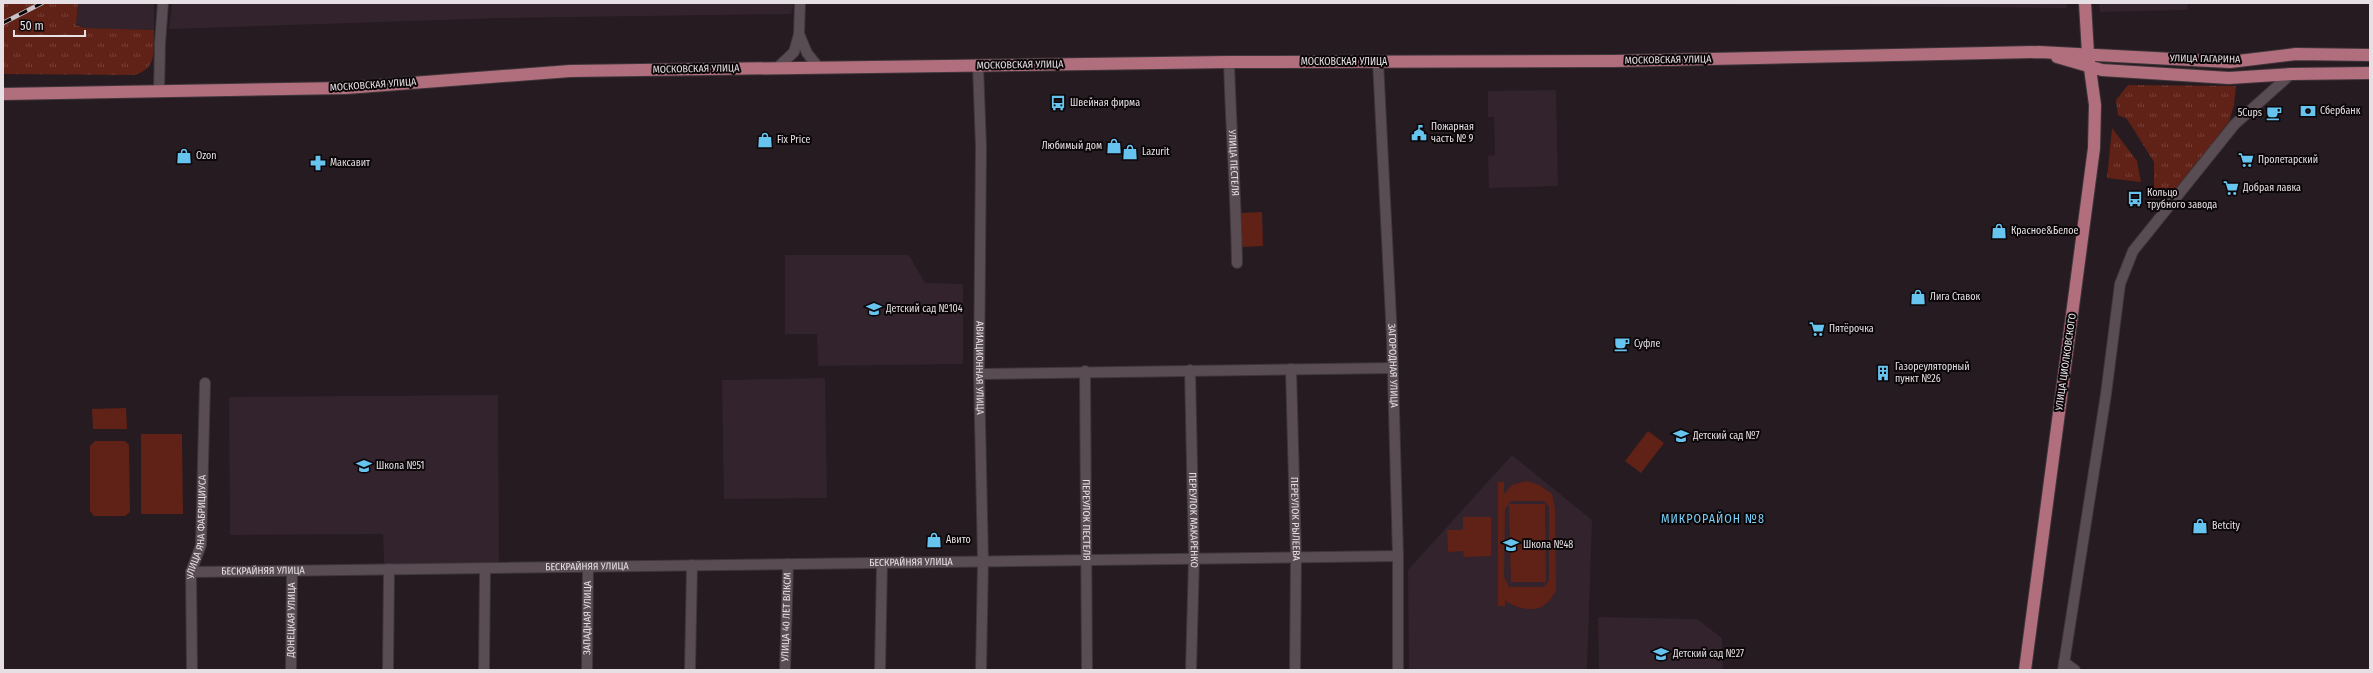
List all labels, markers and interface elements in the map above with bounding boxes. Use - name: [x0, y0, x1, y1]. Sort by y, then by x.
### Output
- scale bar: [14, 12, 85, 38]
- text: 50 m: [20, 19, 44, 33]
- street label: УЛИЦА ГАГАРИНА: [2169, 52, 2241, 66]
- street label: МОСКОВСКАЯ УЛИЦА: [1625, 53, 1712, 67]
- street label: МОСКОВСКАЯ УЛИЦА: [1301, 56, 1388, 68]
- street label: МОСКОВСКАЯ УЛИЦА: [977, 58, 1064, 72]
- street label: МОСКОВСКАЯ УЛИЦА: [653, 62, 740, 76]
- street label: МОСКОВСКАЯ УЛИЦА: [329, 76, 417, 94]
- bus stop icon: Швейная фирма: [1049, 94, 1067, 112]
- place label: Швейная фирма: [1070, 97, 1140, 109]
- bank icon: Сбербанк: [2299, 102, 2317, 120]
- cafe icon: 5Cups: [2265, 104, 2283, 122]
- place label: Сбербанк: [2320, 105, 2361, 117]
- place label: 5Cups: [2238, 107, 2262, 119]
- place label: Пожарная часть № 9: [1431, 121, 1474, 145]
- public building icon: Пожарная часть № 9: [1410, 124, 1428, 142]
- street label: УЛИЦА ПЕСТЕЛЯ: [1226, 128, 1241, 196]
- shop icon: Fix Price: [756, 131, 774, 149]
- place label: Fix Price: [777, 134, 810, 146]
- shop icon: Любимый дом: [1105, 137, 1123, 155]
- place label: Любимый дом: [1042, 140, 1102, 152]
- shop icon: Lazurit: [1121, 143, 1139, 161]
- place label: Lazurit: [1142, 146, 1170, 158]
- shop icon: Ozon: [175, 147, 193, 165]
- place label: Ozon: [196, 150, 217, 162]
- supermarket icon: Пролетарский: [2237, 151, 2255, 169]
- pharmacy icon: Максавит: [309, 154, 327, 172]
- place label: Пролетарский: [2258, 154, 2318, 166]
- place label: Максавит: [330, 157, 371, 169]
- supermarket icon: Добрая лавка: [2222, 179, 2240, 197]
- place label: Добрая лавка: [2242, 182, 2301, 194]
- place label: Кольцо трубного завода: [2147, 187, 2217, 211]
- bus stop icon: Кольцо трубного завода: [2126, 190, 2144, 208]
- shop icon: Красное&Белое: [1990, 222, 2008, 240]
- place label: Красное&Белое: [2011, 225, 2078, 237]
- shop icon: Лига Ставок: [1909, 288, 1927, 306]
- place label: Лига Ставок: [1930, 291, 1980, 303]
- school or university icon: Детский сад №104: [865, 300, 883, 318]
- place label: Детский сад №104: [885, 303, 963, 315]
- street label: УЛИЦА ЦИОЛКОВСКОГО: [2053, 313, 2079, 412]
- supermarket icon: Пятёрочка: [1808, 320, 1826, 338]
- street label: АВИАЦИОННАЯ УЛИЦА: [973, 321, 986, 416]
- street label: ЗАГОРОДНАЯ УЛИЦА: [1385, 323, 1400, 409]
- place label: Пятёрочка: [1829, 323, 1874, 335]
- cafe icon: Суфле: [1613, 335, 1631, 353]
- place label: Суфле: [1634, 338, 1660, 350]
- place label: Газореуляторный пункт №26: [1895, 361, 1970, 385]
- building icon: Газореуляторный пункт №26: [1874, 364, 1892, 382]
- school or university icon: Детский сад №7: [1672, 427, 1690, 445]
- place label: Детский сад №7: [1692, 430, 1760, 442]
- school or university icon: Школа №51: [355, 457, 373, 475]
- place label: Школа №51: [376, 460, 424, 472]
- street label: ПЕРЕУЛОК МАКАРЕНКО: [1186, 472, 1200, 568]
- street label: УЛИЦА ЯНА ФАБРИЦИУСА: [185, 474, 209, 580]
- street label: ПЕРЕУЛОК РЫЛЕЕВА: [1288, 477, 1302, 562]
- street label: ПЕРЕУЛОК ПЕСТЕЛЯ: [1080, 479, 1092, 561]
- district label: МИКРОРАЙОН №8: [1661, 511, 1765, 526]
- shop icon: Betcity: [2191, 517, 2209, 535]
- place label: Betcity: [2212, 520, 2241, 532]
- shop icon: Авито: [925, 531, 943, 549]
- place label: Авито: [946, 534, 971, 546]
- school or university icon: Школа №48: [1502, 536, 1520, 554]
- place label: Школа №48: [1523, 539, 1573, 551]
- street label: БЕСКРАЙНЯЯ УЛИЦА: [869, 556, 954, 569]
- street label: БЕСКРАЙНЯЯ УЛИЦА: [545, 560, 630, 573]
- street label: БЕСКРАЙНЯЯ УЛИЦА: [221, 564, 306, 578]
- street label: УЛИЦА 40 ЛЕТ ВЛКСМ: [779, 572, 794, 663]
- street label: ЗАПАДНАЯ УЛИЦА: [581, 580, 594, 655]
- street label: ДОНЕЦКАЯ УЛИЦА: [285, 582, 298, 659]
- school or university icon: Детский сад №27: [1652, 645, 1670, 663]
- place label: Детский сад №27: [1672, 648, 1744, 660]

